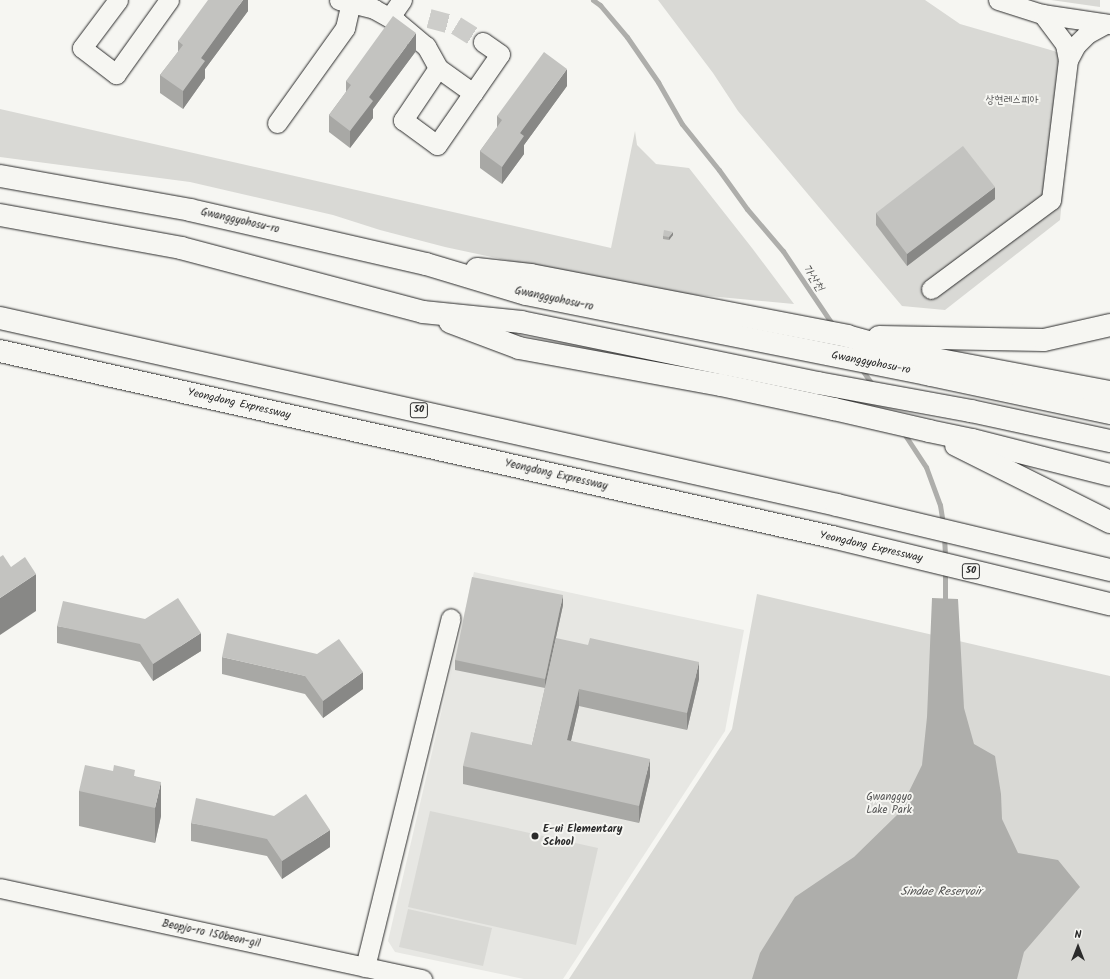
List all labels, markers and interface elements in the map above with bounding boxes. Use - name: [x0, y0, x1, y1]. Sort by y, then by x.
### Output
- park label: 상현레스피아: [985, 93, 1039, 107]
- street label: Gwanggyohosu-ro: [199, 206, 281, 236]
- water label: 가산천: [799, 262, 827, 294]
- street label: Gwanggyohosu-ro: [513, 284, 595, 314]
- street label: Gwanggyohosu-ro: [830, 349, 912, 377]
- street label: Yeongdong Expressway: [186, 386, 292, 422]
- road number: 50: [409, 402, 429, 418]
- street label: Yeongdong Expressway: [503, 457, 609, 493]
- street label: Yeongdong Expressway: [818, 529, 924, 565]
- road number: 50: [961, 563, 981, 579]
- park label: Gwanggyo Lake Park: [866, 791, 912, 817]
- place label: E-ui Elementary School: [543, 823, 622, 849]
- marker: E-ui Elementary School: [530, 831, 540, 841]
- water label: Sindae Reservoir: [900, 885, 982, 899]
- street label: Beopjo-ro 150beon-gil: [161, 917, 261, 951]
- text: N: [1075, 926, 1081, 944]
- north arrow: [1058, 927, 1098, 967]

